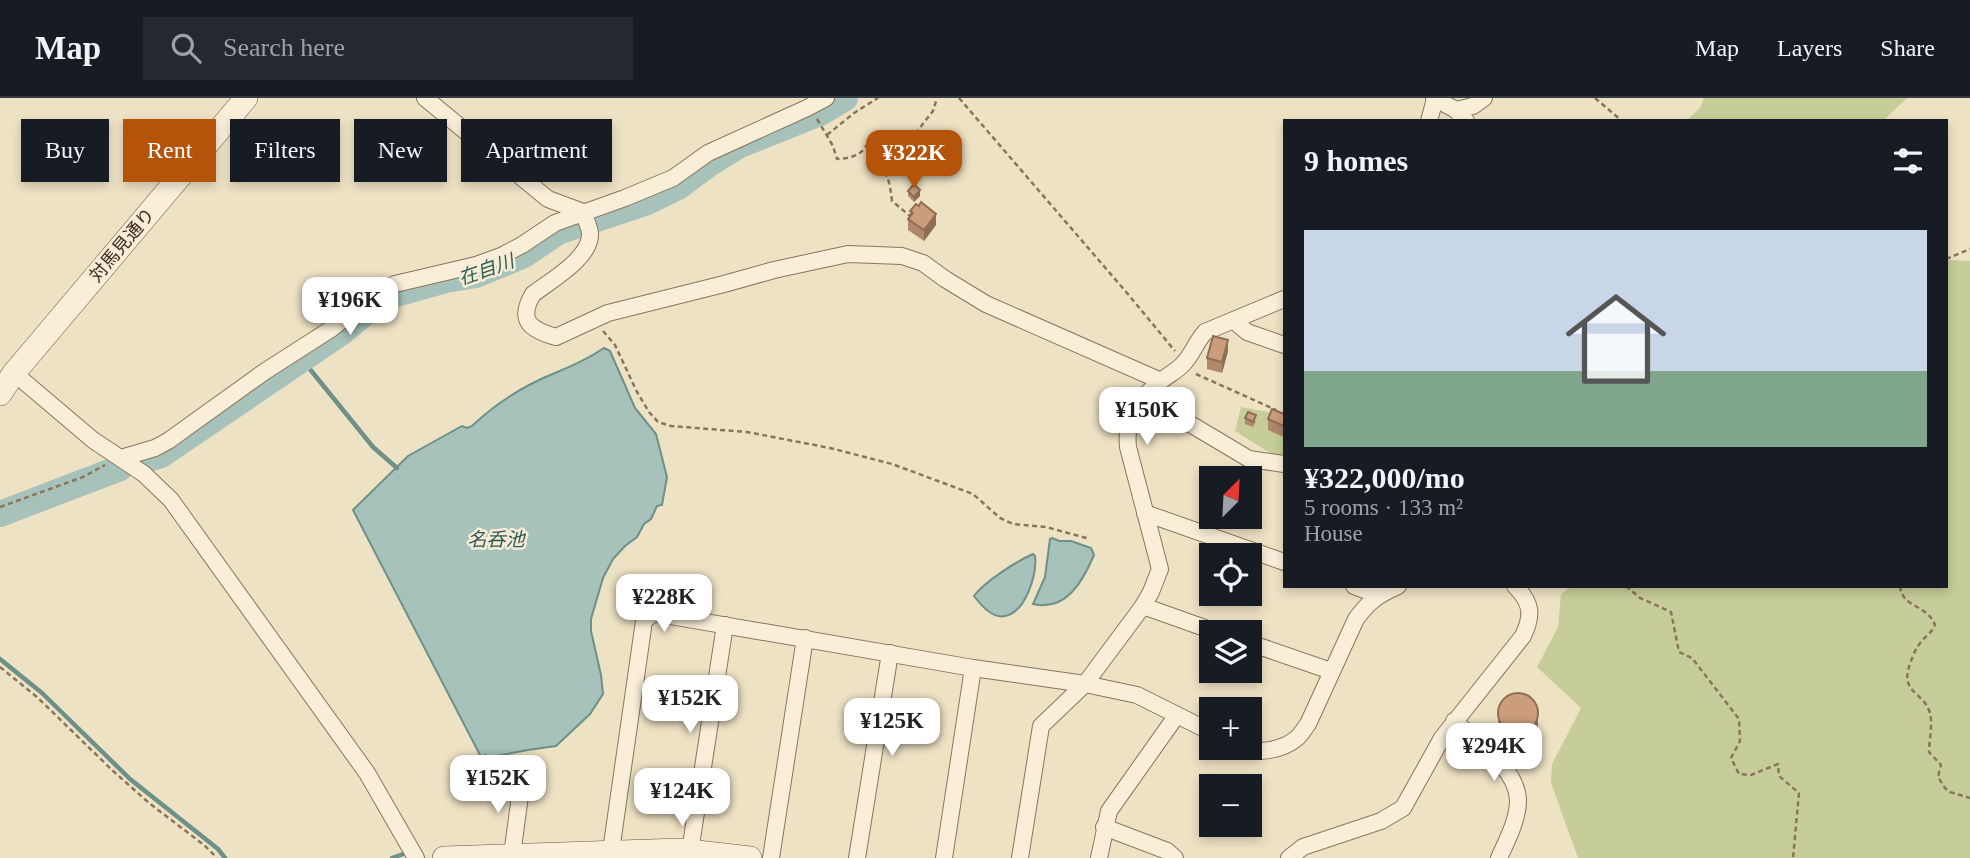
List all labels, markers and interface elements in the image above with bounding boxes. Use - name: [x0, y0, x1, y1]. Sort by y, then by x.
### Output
- search box: [143, 17, 633, 80]
- icon: search: [167, 29, 205, 67]
- text: Map: [35, 30, 101, 66]
- text: Search here: [223, 33, 345, 62]
- text: Map: [1695, 35, 1739, 61]
- text: Layers: [1777, 35, 1842, 61]
- text: Share: [1880, 35, 1935, 61]
- chip: Buy: [21, 119, 109, 182]
- chip: Rent: [123, 119, 216, 182]
- chip: Filters: [230, 119, 340, 182]
- chip: New: [354, 119, 447, 182]
- chip: Apartment: [461, 119, 612, 182]
- pin: ¥322K: [865, 130, 963, 190]
- text: ¥322K: [882, 140, 946, 165]
- icon: filters: [1889, 142, 1927, 180]
- text: 9 homes: [1304, 144, 1408, 177]
- street label: 対馬見通り: [85, 204, 159, 286]
- water label: 在自川: [456, 250, 518, 289]
- icon: home: [1553, 276, 1679, 402]
- pin: ¥196K: [301, 278, 399, 337]
- text: ¥196K: [318, 287, 382, 312]
- pin: ¥150K: [1098, 388, 1196, 447]
- text: ¥150K: [1115, 397, 1179, 422]
- text: ¥322,000/mo: [1304, 461, 1465, 494]
- north arrow: [1199, 466, 1262, 528]
- map controls: [1199, 466, 1262, 837]
- text: 5 rooms · 133 m²: [1304, 495, 1463, 520]
- text: House: [1304, 521, 1363, 546]
- water label: 名呑池: [467, 529, 526, 550]
- button: locate: [1199, 543, 1262, 606]
- pin: ¥228K: [615, 574, 713, 634]
- text: ¥228K: [632, 584, 696, 609]
- button: layers: [1199, 620, 1262, 683]
- pin: ¥152K: [641, 676, 739, 735]
- text: ¥152K: [658, 685, 722, 710]
- button: +: [1199, 697, 1262, 760]
- pin: ¥125K: [843, 698, 941, 758]
- text: ¥125K: [860, 708, 924, 733]
- pin: ¥294K: [1445, 724, 1543, 783]
- text: ¥294K: [1462, 733, 1526, 758]
- pin: ¥152K: [449, 756, 547, 815]
- text: ¥152K: [466, 765, 530, 790]
- pin: ¥124K: [633, 768, 731, 828]
- button: −: [1199, 774, 1262, 837]
- text: ¥124K: [650, 778, 714, 803]

